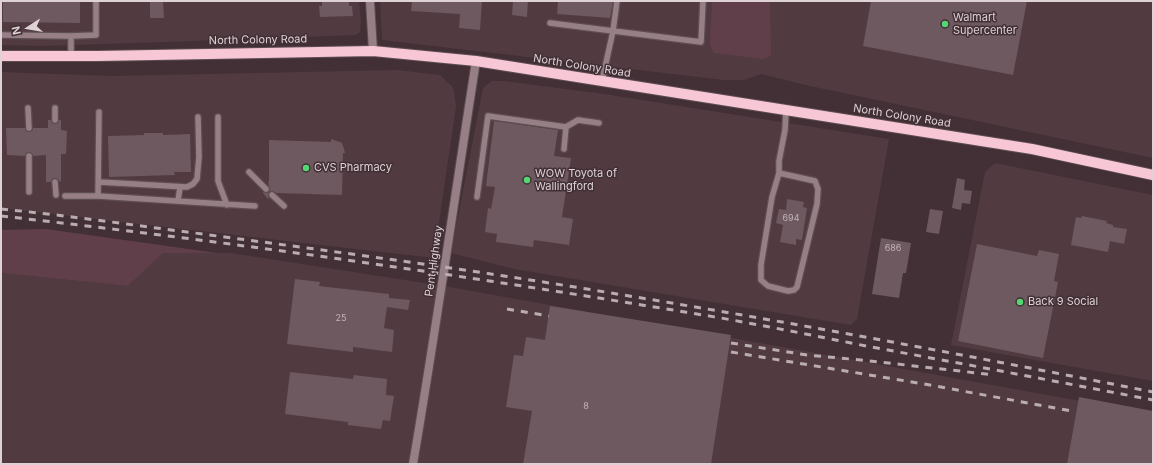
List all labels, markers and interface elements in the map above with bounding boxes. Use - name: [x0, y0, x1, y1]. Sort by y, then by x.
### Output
- north arrow: [8, 8, 48, 48]
- place label: Walmart Supercenter: [953, 11, 1017, 37]
- marker: Walmart Supercenter: [940, 19, 950, 29]
- text: N: [9, 25, 24, 36]
- street label: North Colony Road: [209, 33, 307, 47]
- street label: North Colony Road: [532, 52, 632, 80]
- street label: North Colony Road: [852, 102, 952, 130]
- place label: CVS Pharmacy: [314, 161, 392, 175]
- marker: CVS Pharmacy: [301, 163, 311, 173]
- place label: WOW Toyota of Wallingford: [535, 167, 617, 193]
- marker: WOW Toyota of Wallingford: [522, 175, 532, 185]
- house number: 694: [783, 213, 799, 223]
- street label: Pent Highway: [422, 225, 446, 297]
- house number: 686: [885, 243, 901, 253]
- place label: Back 9 Social: [1028, 295, 1098, 309]
- marker: Back 9 Social: [1015, 297, 1025, 307]
- house number: 25: [336, 313, 346, 323]
- house number: 8: [583, 401, 589, 411]

